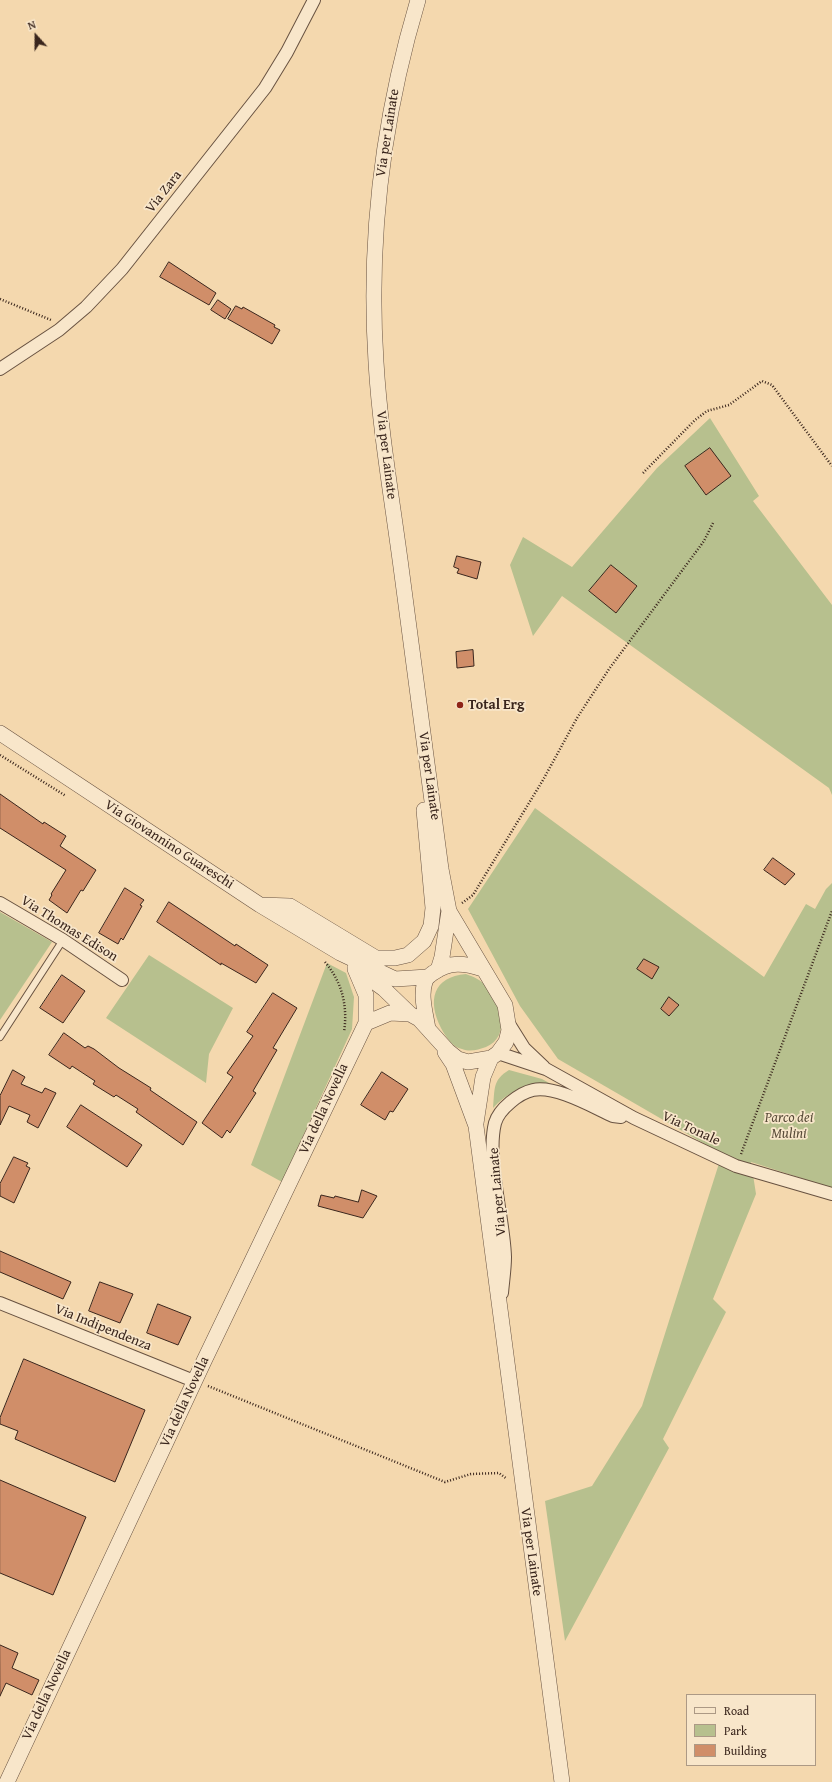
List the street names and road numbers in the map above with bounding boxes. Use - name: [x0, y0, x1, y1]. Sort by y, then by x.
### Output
- street label: Via per Lainate: [373, 88, 403, 178]
- street label: Via Zara: [142, 167, 186, 217]
- street label: Via per Lainate: [372, 410, 400, 500]
- street label: Via per Lainate: [414, 731, 444, 821]
- street label: Via Giovannino Guareschi: [101, 797, 237, 893]
- street label: Via Thomas Edison: [17, 892, 121, 966]
- street label: Via della Novella: [296, 1061, 352, 1157]
- street label: Via Tonale: [659, 1108, 723, 1150]
- street label: Via per Lainate: [486, 1147, 510, 1237]
- street label: Via Indipendenza: [52, 1301, 154, 1355]
- street label: Via della Novella: [157, 1354, 213, 1450]
- street label: Via per Lainate: [516, 1507, 546, 1597]
- street label: Via della Novella: [19, 1647, 75, 1743]

